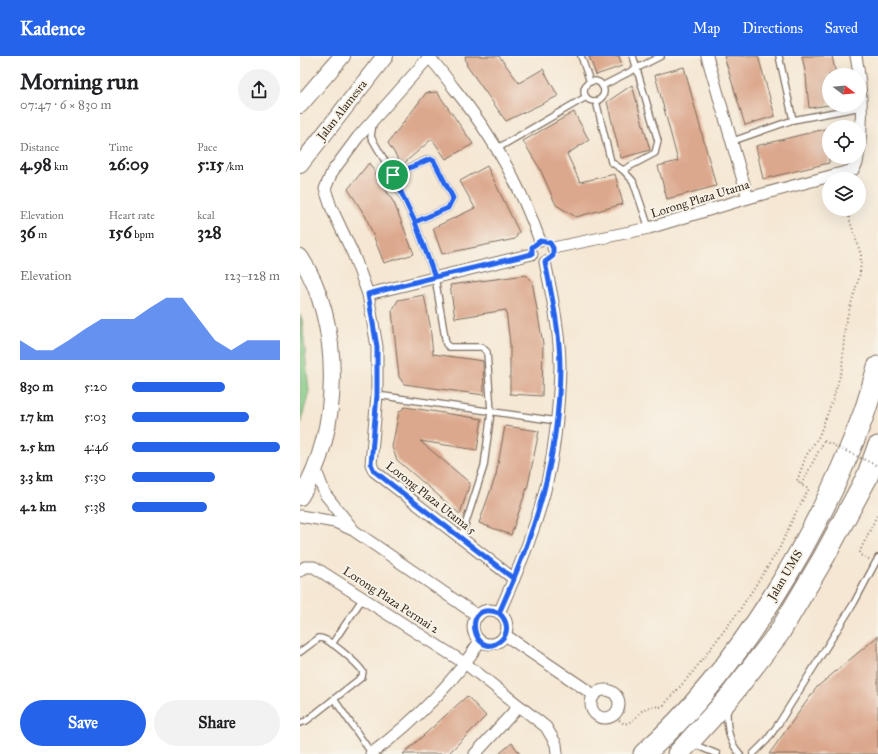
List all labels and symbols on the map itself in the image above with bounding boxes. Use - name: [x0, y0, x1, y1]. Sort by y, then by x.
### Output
- north arrow: [822, 68, 866, 112]
- street label: Jalan Alamesra: [313, 76, 371, 145]
- pin: [376, 158, 410, 192]
- street label: Lorong Plaza Utama: [649, 177, 752, 222]
- street label: Lorong Plaza Utama 5: [383, 458, 479, 539]
- street label: Jalan UMS: [764, 547, 806, 605]
- street label: Lorong Plaza Permai 2: [340, 564, 442, 637]

